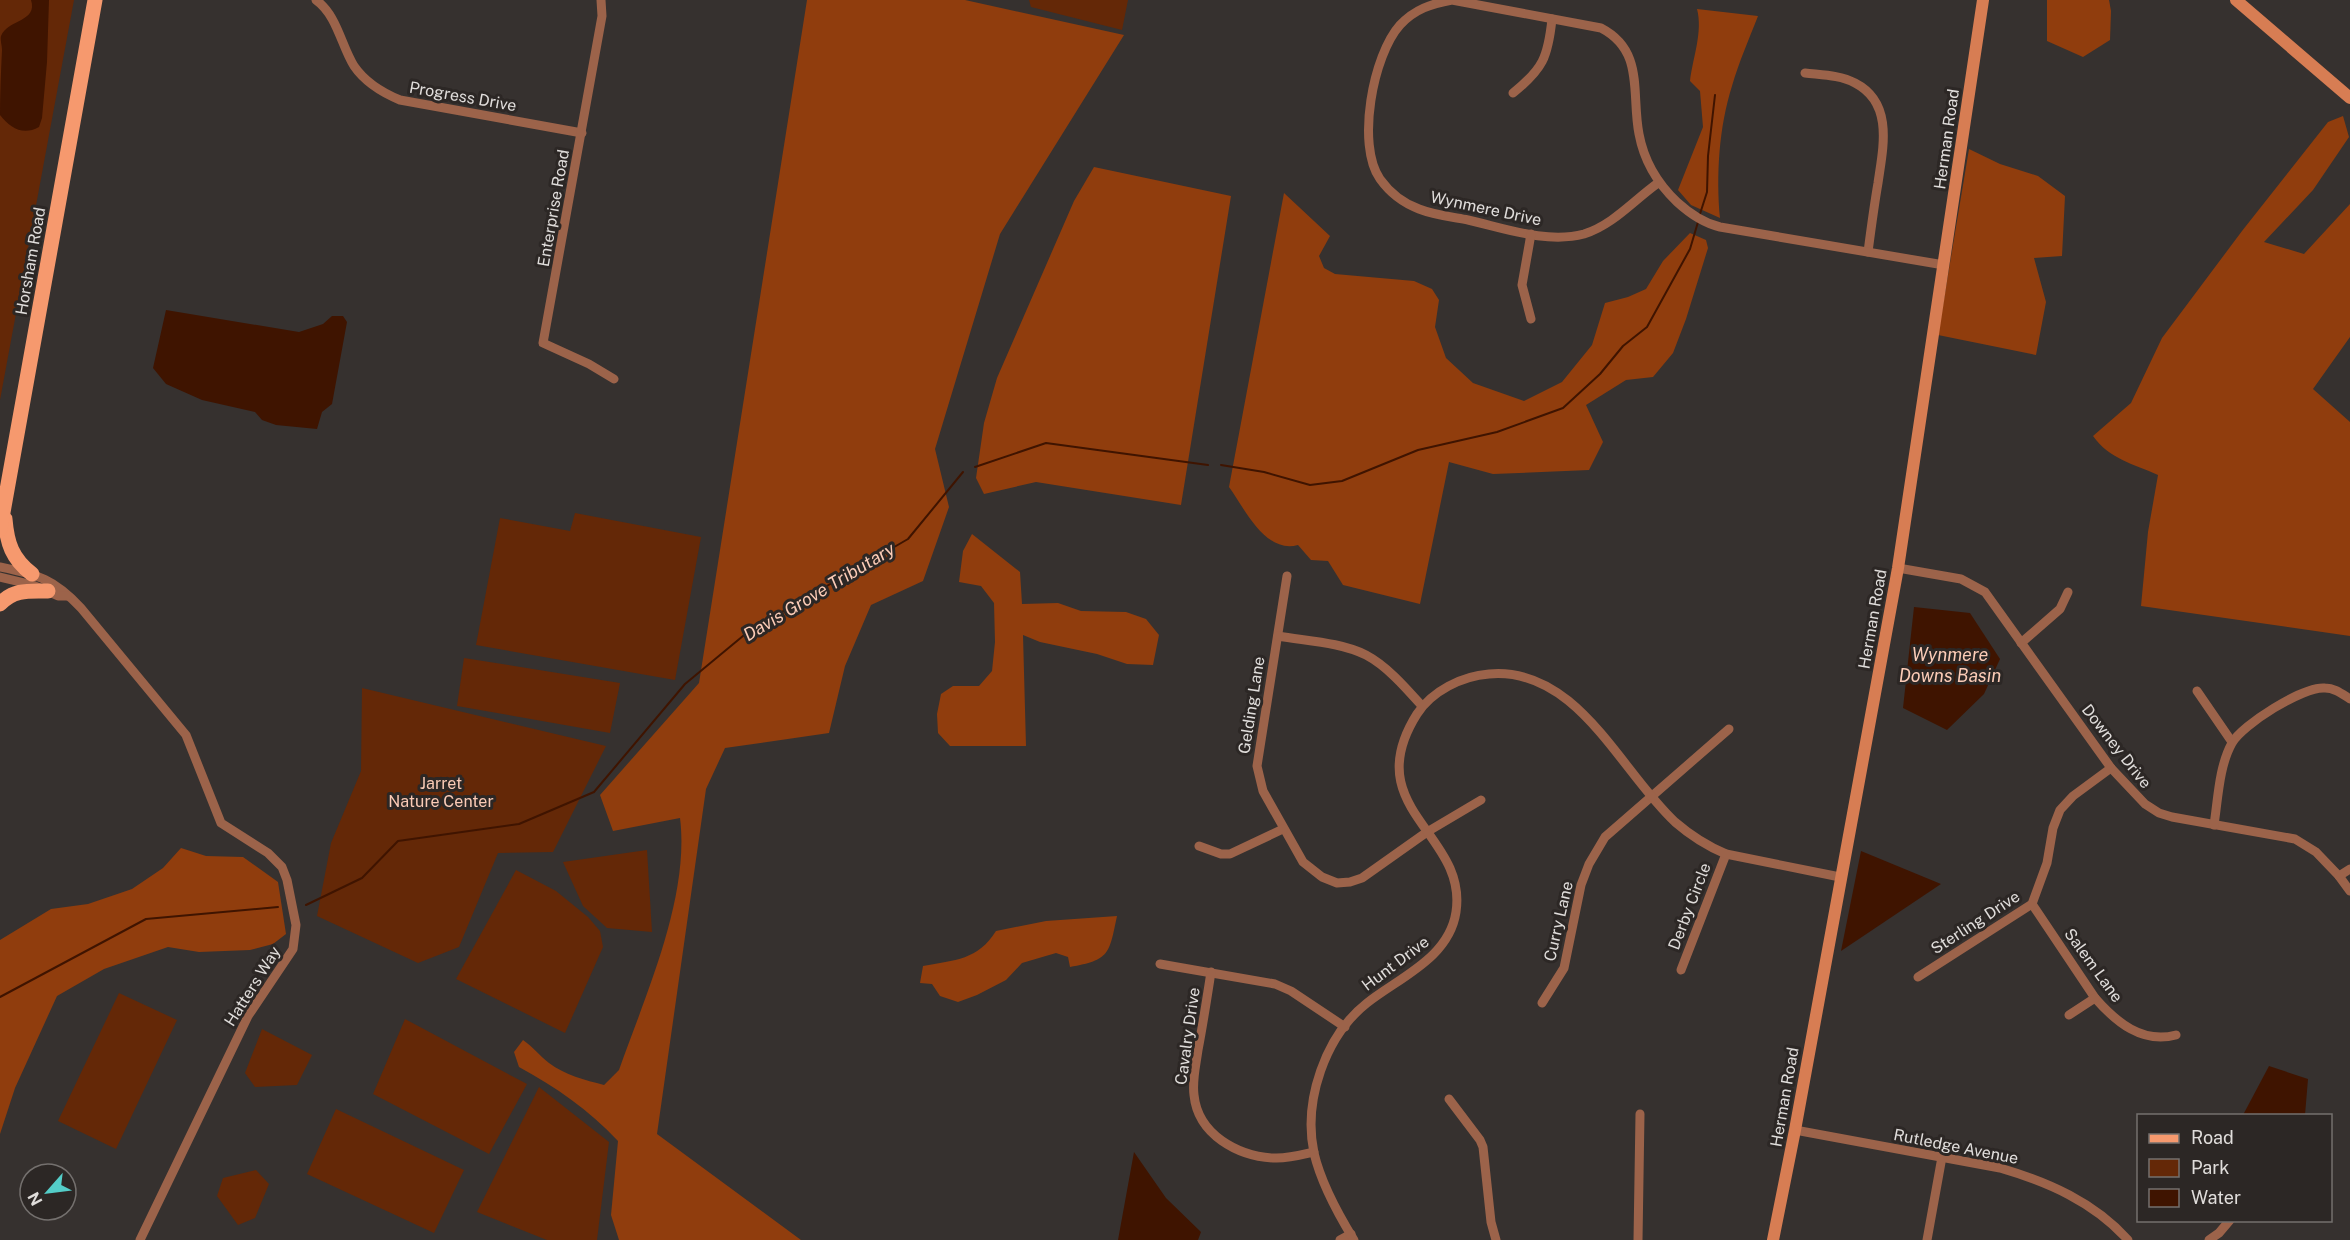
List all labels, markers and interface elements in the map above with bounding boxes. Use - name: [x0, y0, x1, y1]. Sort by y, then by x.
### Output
- street label: Progress Drive: [408, 78, 518, 115]
- street label: Herman Road: [1930, 88, 1963, 190]
- street label: Enterprise Road: [534, 148, 573, 268]
- street label: Wynmere Drive: [1429, 187, 1543, 230]
- street label: Horsham Road: [12, 206, 49, 316]
- water label: Davis Grove Tributary: [739, 538, 899, 645]
- street label: Herman Road: [1854, 568, 1891, 671]
- water label: Wynmere Downs Basin: [1899, 644, 2001, 686]
- street label: Gelding Lane: [1234, 655, 1269, 755]
- street label: Downey Drive: [2078, 701, 2155, 792]
- park label: Jarret Nature Center: [388, 774, 494, 811]
- street label: Derby Circle: [1664, 860, 1715, 952]
- street label: Curry Lane: [1540, 879, 1577, 963]
- street label: Sterling Drive: [1927, 887, 2023, 958]
- street label: Salem Lane: [2060, 925, 2127, 1006]
- street label: Hunt Drive: [1358, 932, 1433, 995]
- street label: Hatters Way: [220, 942, 285, 1030]
- street label: Cavalry Drive: [1171, 986, 1204, 1086]
- street label: Herman Road: [1766, 1046, 1803, 1149]
- legend: [2137, 1114, 2332, 1222]
- street label: Rutledge Avenue: [1892, 1125, 2020, 1168]
- text: Road: [2191, 1127, 2234, 1148]
- text: Park: [2191, 1157, 2229, 1178]
- north arrow: [18, 1162, 78, 1222]
- text: Water: [2191, 1187, 2241, 1208]
- text: N: [24, 1189, 47, 1209]

